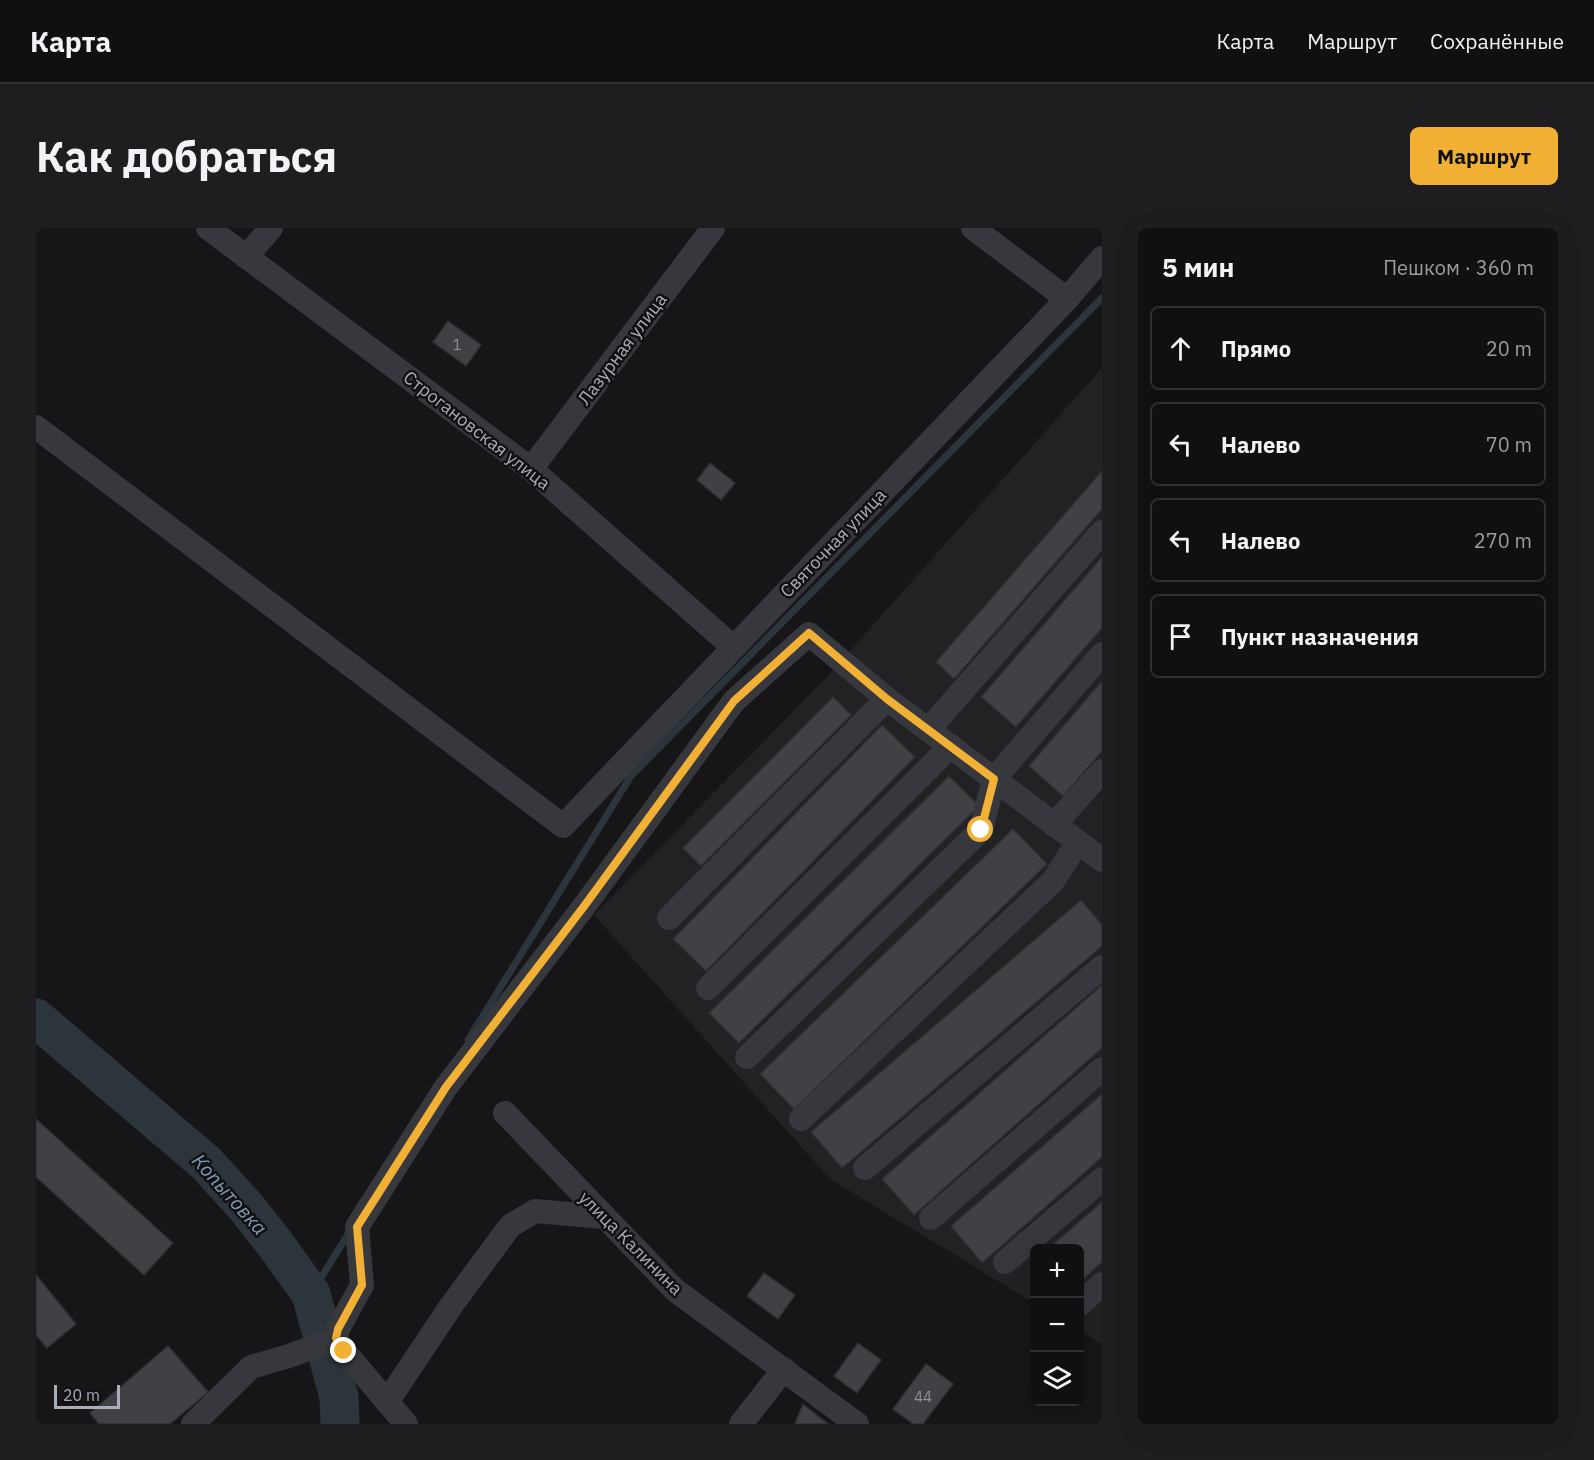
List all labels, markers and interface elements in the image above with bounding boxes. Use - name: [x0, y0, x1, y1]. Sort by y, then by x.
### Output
- text: Карта: [30, 23, 111, 60]
- text: Карта: [1216, 27, 1274, 55]
- text: Маршрут: [1307, 27, 1397, 55]
- text: Сохранённые: [1430, 27, 1564, 55]
- button: Маршрут: [1410, 127, 1558, 185]
- text: Как добраться: [36, 129, 337, 184]
- text: 5 мин: [1162, 250, 1234, 284]
- text: Пешком · 360 m: [1383, 254, 1534, 281]
- street label: Лазурная улица: [572, 288, 672, 409]
- icon: ahead: [1164, 332, 1197, 365]
- text: Прямо: [1221, 334, 1291, 363]
- house number: 1: [452, 335, 462, 354]
- text: 20 m: [1486, 335, 1532, 362]
- street label: Строгановская улица: [399, 365, 555, 495]
- icon: left: [1164, 428, 1197, 461]
- text: Налево: [1221, 430, 1300, 459]
- text: 70 m: [1486, 431, 1532, 458]
- street label: Святочная улица: [775, 483, 891, 602]
- icon: left: [1164, 524, 1197, 557]
- text: Налево: [1221, 526, 1300, 555]
- text: 270 m: [1474, 527, 1532, 554]
- icon: arrive: [1164, 620, 1197, 653]
- text: Пункт назначения: [1221, 622, 1419, 651]
- route start: [967, 816, 993, 842]
- water label: Копытовка: [186, 1148, 274, 1240]
- street label: улица Калинина: [574, 1186, 688, 1300]
- map controls: [1030, 1244, 1084, 1406]
- button: +: [1030, 1244, 1084, 1298]
- button: −: [1030, 1298, 1084, 1352]
- route end: [330, 1337, 356, 1363]
- button: layers: [1030, 1352, 1084, 1406]
- scale bar: [54, 1382, 120, 1410]
- text: 20 m: [63, 1385, 100, 1405]
- house number: 44: [914, 1387, 932, 1406]

